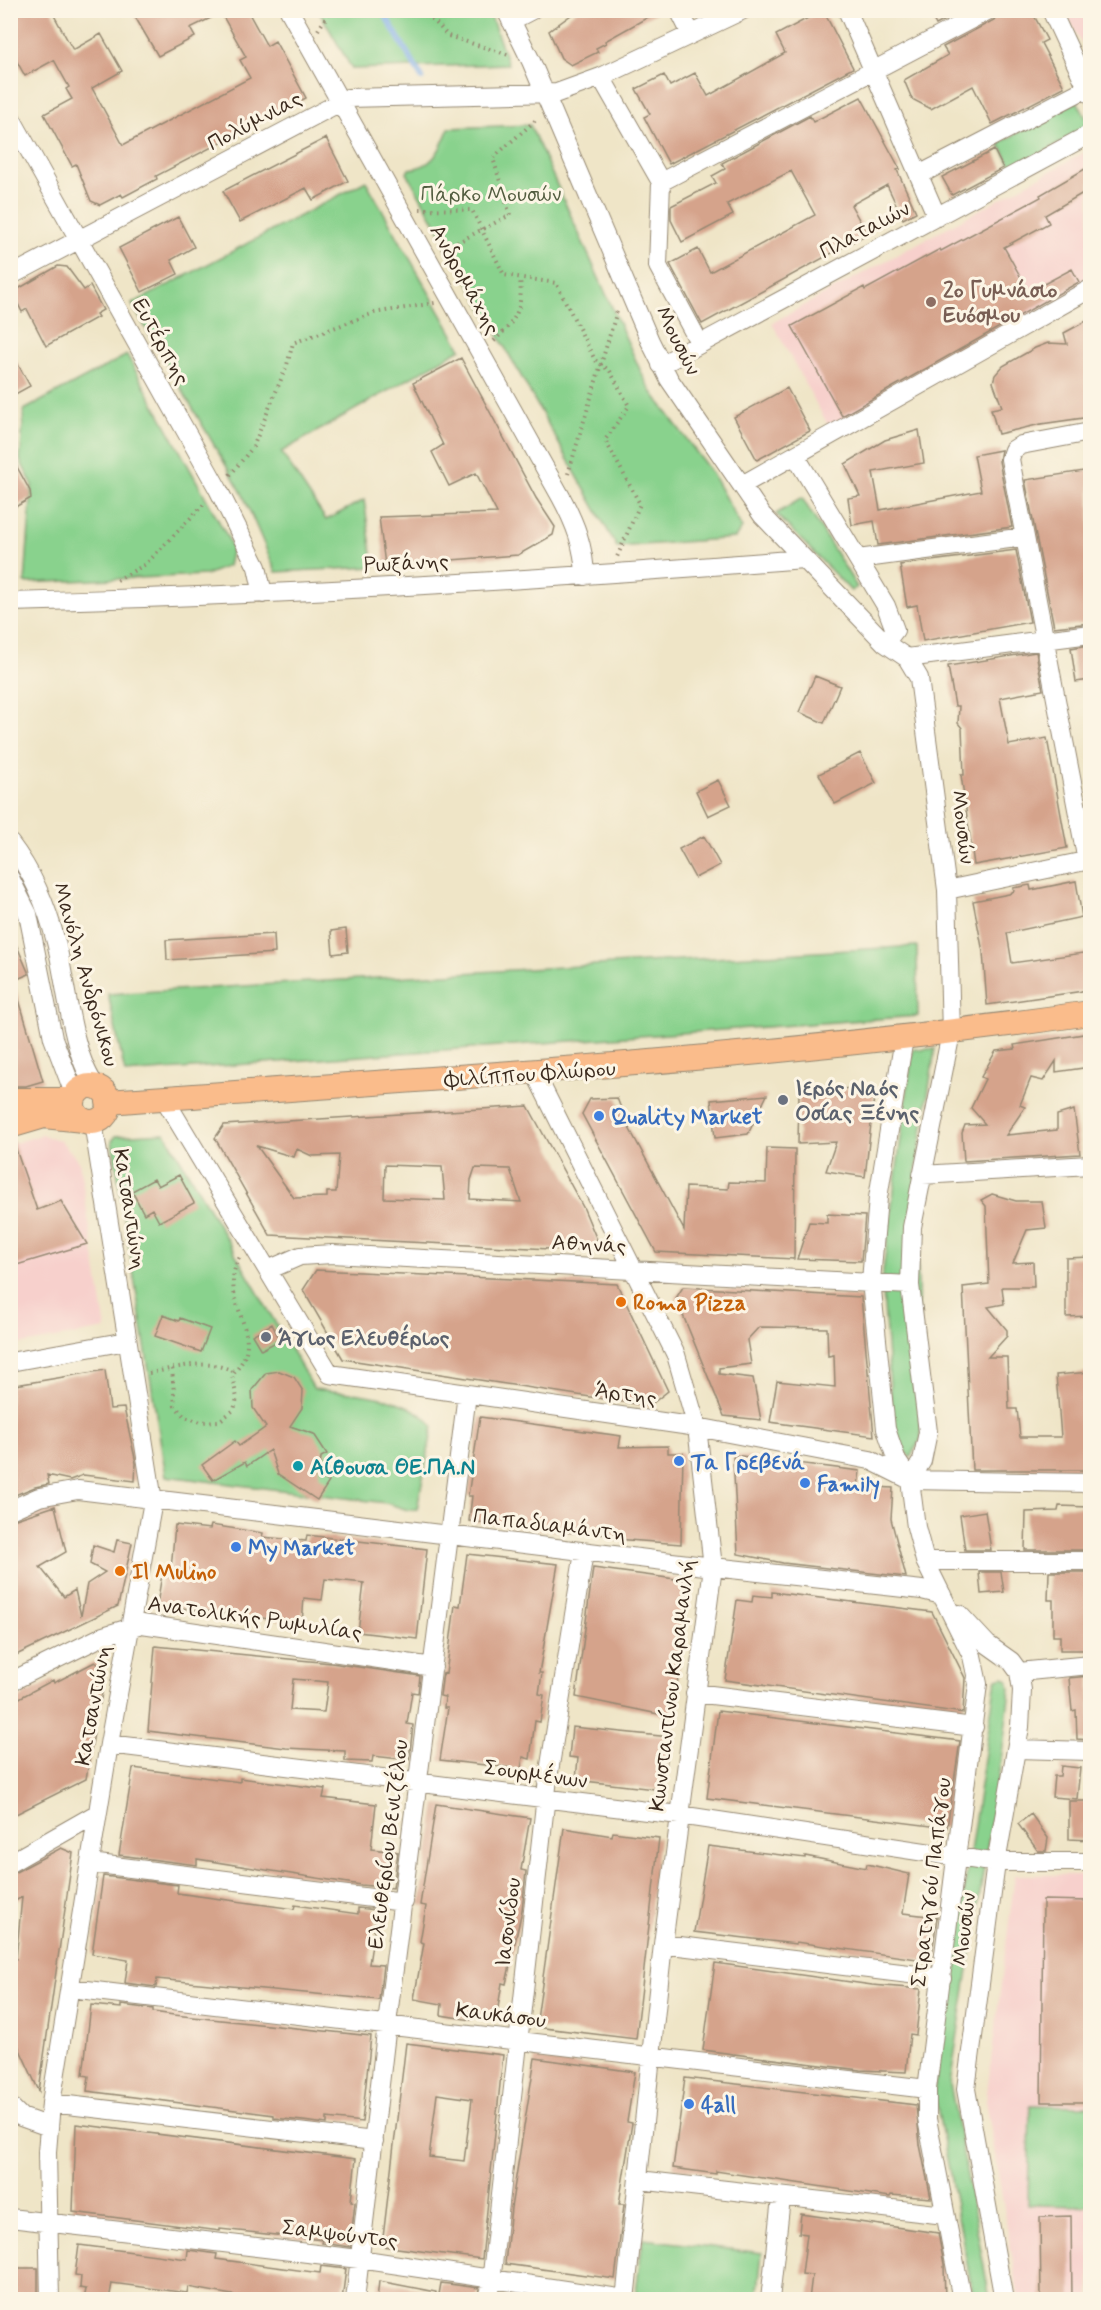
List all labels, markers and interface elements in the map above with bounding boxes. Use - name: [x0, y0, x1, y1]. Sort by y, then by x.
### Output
- street label: Πολύμνιας: [203, 85, 307, 158]
- park label: Πάρκο Μουσών: [421, 181, 562, 209]
- street label: Πλαταιών: [815, 195, 915, 266]
- street label: Ανδρομάχης: [422, 220, 506, 340]
- place label: 2ο Γυμνάσιο Ευόσμου: [943, 277, 1058, 330]
- street label: Ευτέρπης: [125, 293, 196, 390]
- marker: 2ο Γυμνάσιο Ευόσμου: [924, 295, 938, 309]
- street label: Μουσών: [648, 301, 707, 381]
- street label: Ρωξάνης: [363, 548, 449, 580]
- street label: Μουσών: [944, 789, 980, 866]
- street label: Μανόλη Ανδρόνικου: [45, 879, 125, 1070]
- street label: Φιλίππου Φλώρου: [443, 1055, 617, 1095]
- place label: Ιερός Ναός Οσίας Ξένης: [795, 1075, 920, 1128]
- marker: Ιερός Ναός Οσίας Ξένης: [776, 1093, 790, 1107]
- place label: Quality Market: [611, 1104, 763, 1132]
- marker: Quality Market: [592, 1109, 606, 1123]
- street label: Κατσαντώνη: [106, 1147, 152, 1272]
- street label: Αθηνάς: [551, 1229, 627, 1261]
- place label: Roma Pizza: [633, 1290, 746, 1318]
- marker: Roma Pizza: [614, 1295, 628, 1309]
- place label: Άγιος Ελευθέριος: [278, 1324, 450, 1353]
- marker: Άγιος Ελευθέριος: [259, 1330, 273, 1344]
- street label: Άρτης: [593, 1377, 658, 1413]
- place label: Τα Γρεβενά: [690, 1449, 805, 1477]
- place label: Αίθουσα ΘΕ.ΠΑ.Ν: [310, 1454, 475, 1482]
- marker: Τα Γρεβενά: [672, 1454, 686, 1468]
- marker: Αίθουσα ΘΕ.ΠΑ.Ν: [291, 1459, 305, 1473]
- place label: Family: [817, 1471, 880, 1500]
- marker: Family: [798, 1476, 812, 1490]
- street label: Παπαδιαμάντη: [472, 1503, 628, 1549]
- place label: My Market: [248, 1535, 356, 1563]
- marker: My Market: [229, 1540, 243, 1554]
- street label: Κωνσταντίνου Καραμανλή: [644, 1557, 702, 1813]
- place label: Il Mulino: [132, 1559, 216, 1587]
- marker: Il Mulino: [113, 1564, 127, 1578]
- street label: Ανατολικής Ρωμυλίας: [146, 1590, 364, 1648]
- street label: Κατσαντώνη: [70, 1643, 118, 1768]
- street label: Ελευθερίου Βενιζέλου: [361, 1738, 416, 1951]
- street label: Σουρμένων: [482, 1753, 590, 1796]
- street label: Στρατηγού Παπάγου: [905, 1776, 959, 1989]
- street label: Ιασoνίδου: [490, 1876, 528, 1968]
- street label: Μουσών: [947, 1890, 983, 1968]
- street label: Καυκάσου: [454, 1997, 548, 2035]
- place label: 4all: [701, 2092, 737, 2120]
- marker: 4all: [682, 2097, 696, 2111]
- street label: Σαμψούντος: [280, 2214, 399, 2256]

